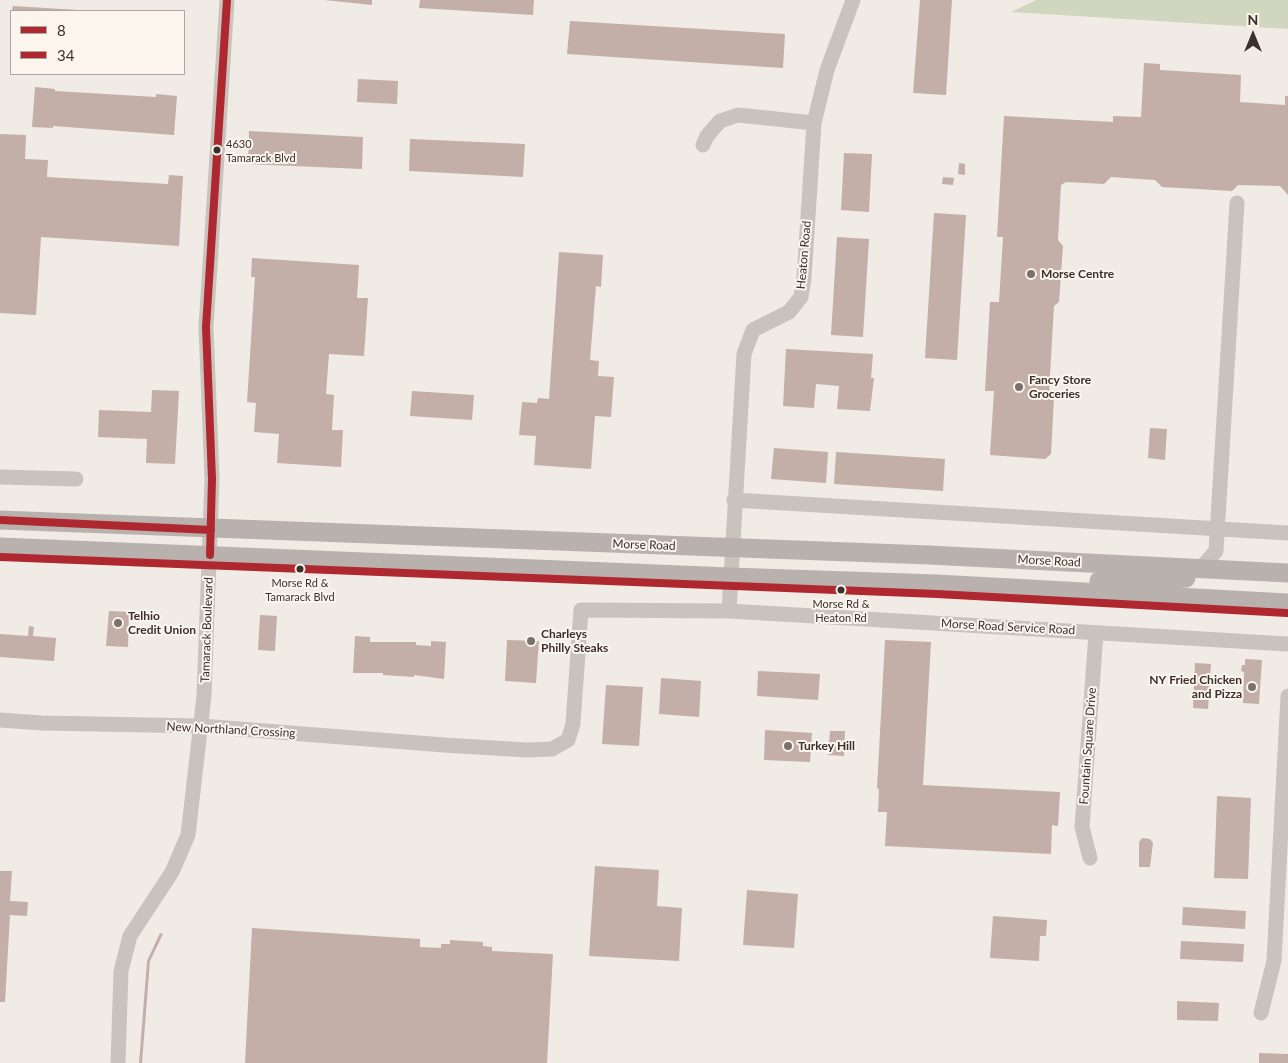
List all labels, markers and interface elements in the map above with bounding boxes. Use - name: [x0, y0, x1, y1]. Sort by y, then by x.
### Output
- legend: [10, 10, 185, 75]
- north arrow: [1228, 10, 1278, 60]
- text: N: [1248, 11, 1258, 28]
- text: 8: [57, 21, 66, 39]
- text: 34: [57, 46, 74, 64]
- place label: 4630 Tamarack Blvd: [226, 137, 296, 163]
- marker: 4630 Tamarack Blvd: [212, 145, 222, 155]
- street label: Heaton Road: [794, 220, 814, 290]
- place label: Morse Centre: [1041, 267, 1114, 281]
- marker: Morse Centre: [1025, 268, 1037, 280]
- place label: Fancy Store Groceries: [1029, 373, 1091, 401]
- marker: Fancy Store Groceries: [1013, 381, 1025, 393]
- street label: Morse Road: [612, 537, 676, 553]
- street label: Morse Road: [1017, 552, 1081, 570]
- marker: Morse Rd & Tamarack Blvd: [295, 564, 305, 574]
- place label: Morse Rd & Tamarack Blvd: [265, 576, 335, 602]
- street label: Tamarack Boulevard: [198, 577, 216, 683]
- marker: Morse Rd & Heaton Rd: [836, 585, 846, 595]
- place label: Morse Rd & Heaton Rd: [812, 597, 870, 623]
- place label: Telhio Credit Union: [128, 609, 196, 637]
- street label: Morse Road Service Road: [941, 616, 1075, 638]
- marker: Telhio Credit Union: [112, 617, 124, 629]
- place label: Charleys Philly Steaks: [541, 627, 608, 655]
- marker: Charleys Philly Steaks: [525, 635, 537, 647]
- place label: NY Fried Chicken and Pizza: [1149, 673, 1242, 701]
- marker: NY Fried Chicken and Pizza: [1246, 681, 1258, 693]
- street label: Fountain Square Drive: [1077, 687, 1099, 805]
- street label: New Northland Crossing: [166, 719, 296, 741]
- place label: Turkey Hill: [798, 739, 855, 753]
- marker: Turkey Hill: [782, 740, 794, 752]

